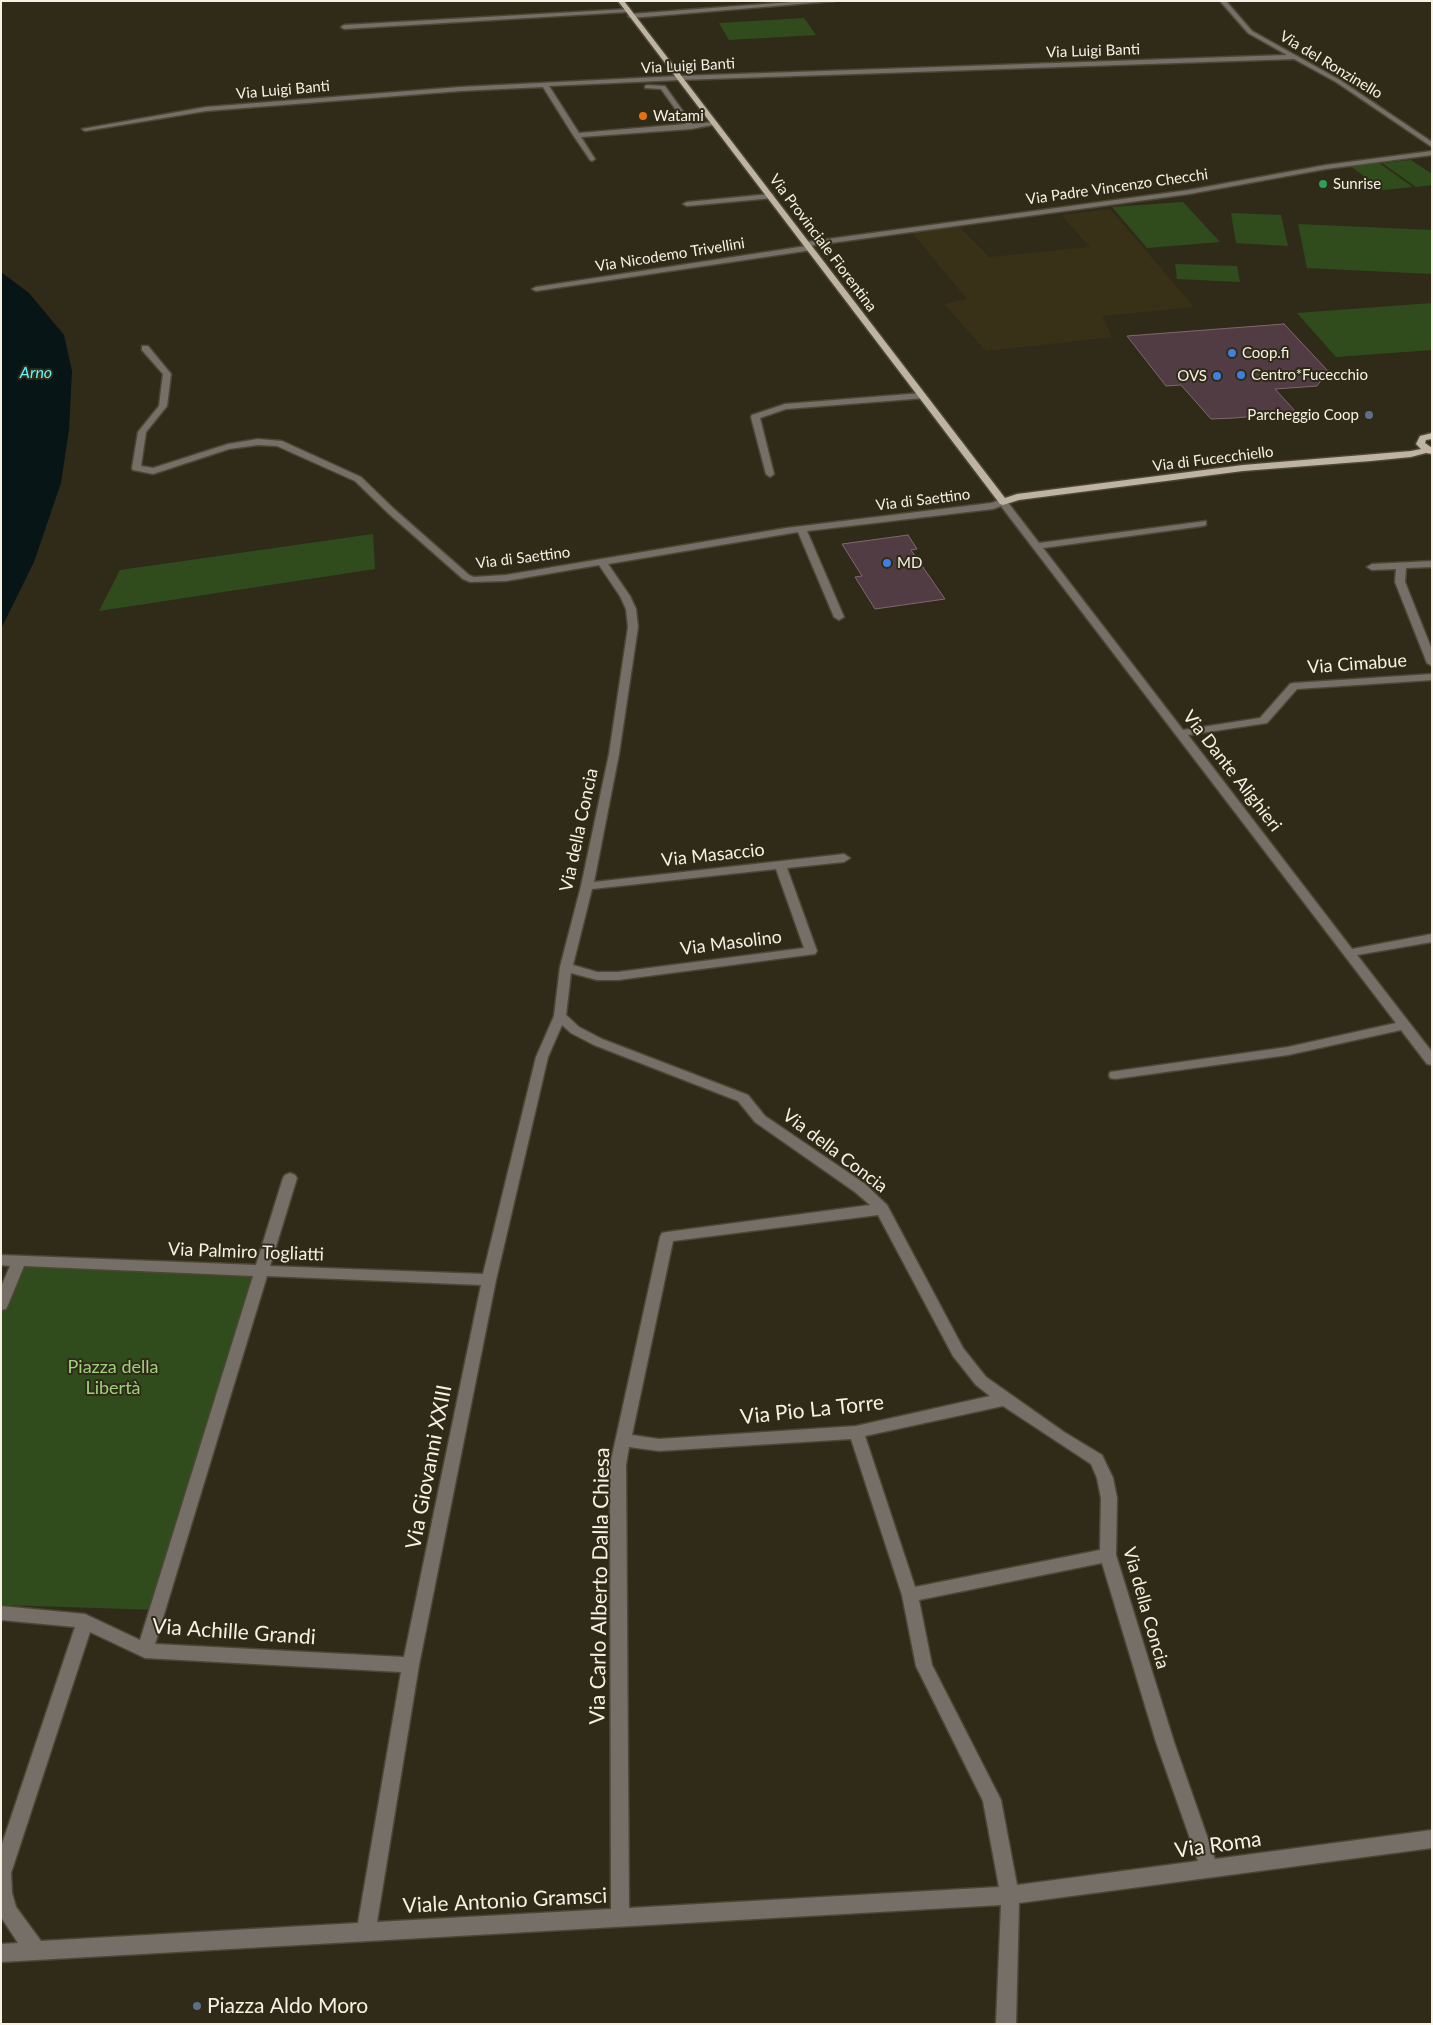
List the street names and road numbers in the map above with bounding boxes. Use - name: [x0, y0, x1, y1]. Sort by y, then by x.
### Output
- street label: Via del Ronzinello: [1276, 27, 1386, 103]
- street label: Via Luigi Banti: [1046, 40, 1140, 62]
- street label: Via Luigi Banti: [641, 55, 735, 77]
- street label: Via Luigi Banti: [235, 77, 331, 103]
- street label: Via Padre Vincenzo Checchi: [1025, 165, 1209, 209]
- street label: Via Provinciale Fiorentina: [765, 171, 881, 315]
- street label: Via Nicodemo Trivellini: [594, 234, 746, 276]
- street label: Via di Fucecchiello: [1151, 443, 1275, 475]
- street label: Via di Saettino: [875, 485, 971, 515]
- street label: Via di Saettino: [475, 543, 571, 573]
- street label: Via Cimabue: [1306, 650, 1408, 678]
- street label: Via Dante Alighieri: [1178, 706, 1286, 836]
- street label: Via della Concia: [555, 766, 603, 894]
- street label: Via Masaccio: [660, 839, 766, 871]
- street label: Via Masolino: [679, 926, 783, 960]
- street label: Via della Concia: [778, 1105, 892, 1197]
- street label: Via Palmiro Togliatti: [168, 1238, 324, 1266]
- street label: Via Giovanni XXIII: [401, 1383, 457, 1551]
- street label: Via Pio La Torre: [739, 1390, 885, 1430]
- street label: Via Carlo Alberto Dalla Chiesa: [585, 1447, 615, 1725]
- street label: Via della Concia: [1118, 1545, 1174, 1671]
- street label: Via Achille Grandi: [151, 1614, 317, 1650]
- street label: Via Roma: [1173, 1826, 1263, 1864]
- street label: Viale Antonio Gramsci: [402, 1883, 608, 1919]

